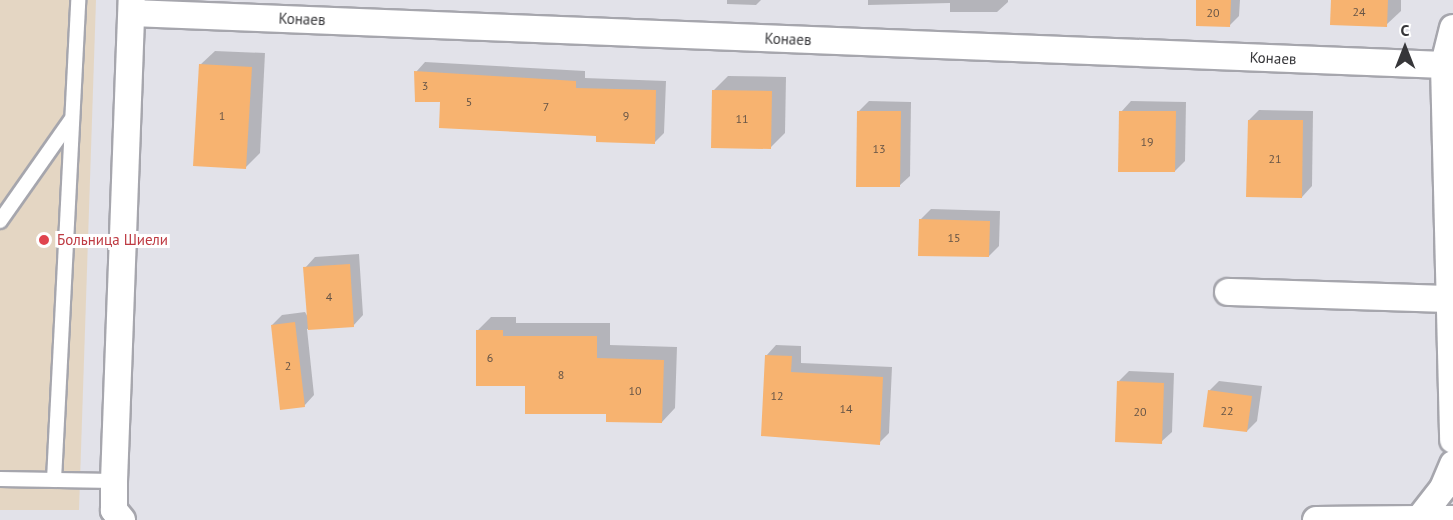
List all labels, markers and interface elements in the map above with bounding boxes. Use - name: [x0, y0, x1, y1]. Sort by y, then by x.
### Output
- house number: 24: [1352, 5, 1366, 19]
- house number: 20: [1206, 6, 1220, 20]
- street label: Конаев: [278, 9, 326, 29]
- north arrow: [1375, 18, 1435, 78]
- text: С: [1401, 20, 1409, 40]
- street label: Конаев: [764, 29, 812, 49]
- street label: Конаев: [1249, 48, 1297, 68]
- house number: 3: [422, 79, 428, 93]
- house number: 5: [466, 95, 472, 109]
- house number: 7: [543, 100, 549, 114]
- house number: 1: [219, 109, 225, 123]
- house number: 9: [623, 109, 629, 123]
- house number: 11: [735, 112, 749, 126]
- house number: 19: [1140, 135, 1154, 149]
- house number: 13: [872, 142, 886, 156]
- house number: 21: [1268, 152, 1282, 166]
- marker: Больница Шиели: [35, 231, 53, 249]
- place label: Больница Шиели: [57, 231, 168, 249]
- house number: 15: [947, 231, 961, 245]
- house number: 4: [326, 290, 332, 304]
- house number: 6: [487, 351, 493, 365]
- house number: 2: [285, 359, 291, 373]
- house number: 8: [558, 368, 564, 382]
- house number: 10: [628, 384, 642, 398]
- house number: 12: [770, 389, 784, 403]
- house number: 14: [839, 402, 853, 416]
- house number: 22: [1220, 404, 1234, 418]
- house number: 20: [1133, 405, 1147, 419]

